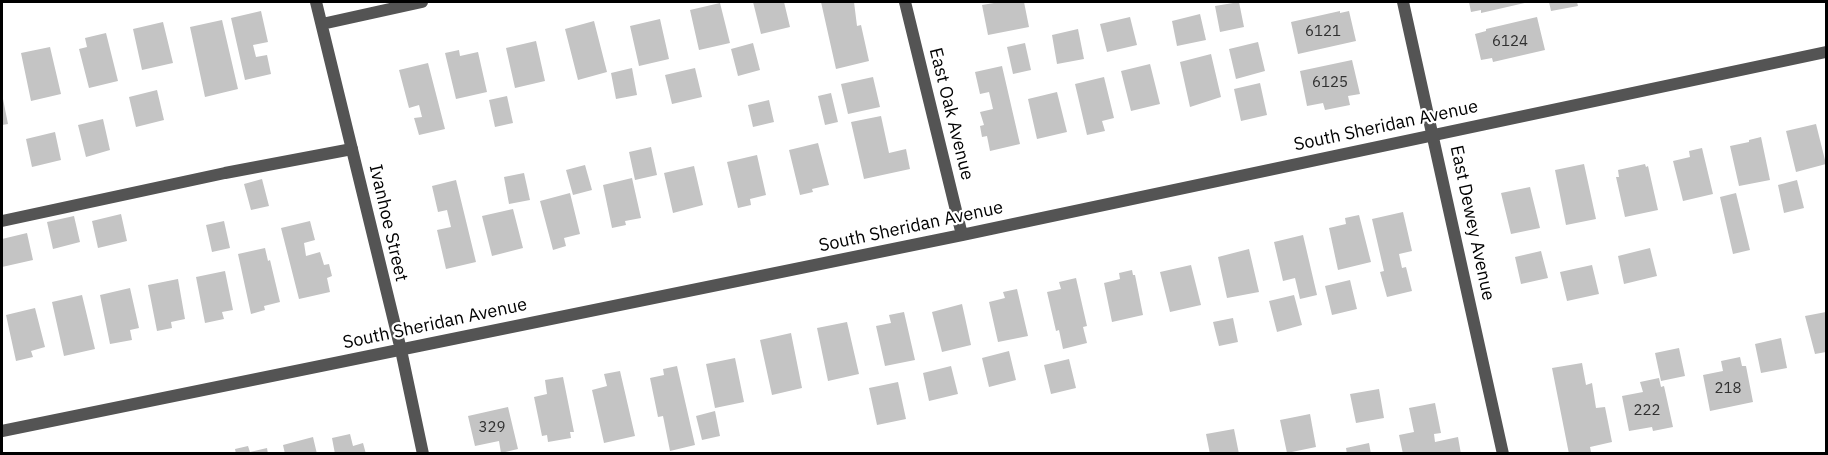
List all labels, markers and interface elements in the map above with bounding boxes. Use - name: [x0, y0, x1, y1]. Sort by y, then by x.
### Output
- house number: 6121: [1305, 23, 1341, 41]
- house number: 6124: [1492, 33, 1528, 51]
- street label: East Oak Avenue: [924, 46, 978, 182]
- house number: 6125: [1312, 74, 1348, 92]
- street label: South Sheridan Avenue: [1292, 96, 1480, 156]
- street label: East Dewey Avenue: [1445, 143, 1499, 303]
- street label: Ivanhoe Street: [364, 162, 412, 284]
- street label: South Sheridan Avenue: [817, 197, 1005, 257]
- street label: South Sheridan Avenue: [341, 294, 529, 354]
- house number: 218: [1715, 380, 1741, 398]
- house number: 222: [1634, 402, 1660, 420]
- house number: 329: [479, 419, 505, 437]

